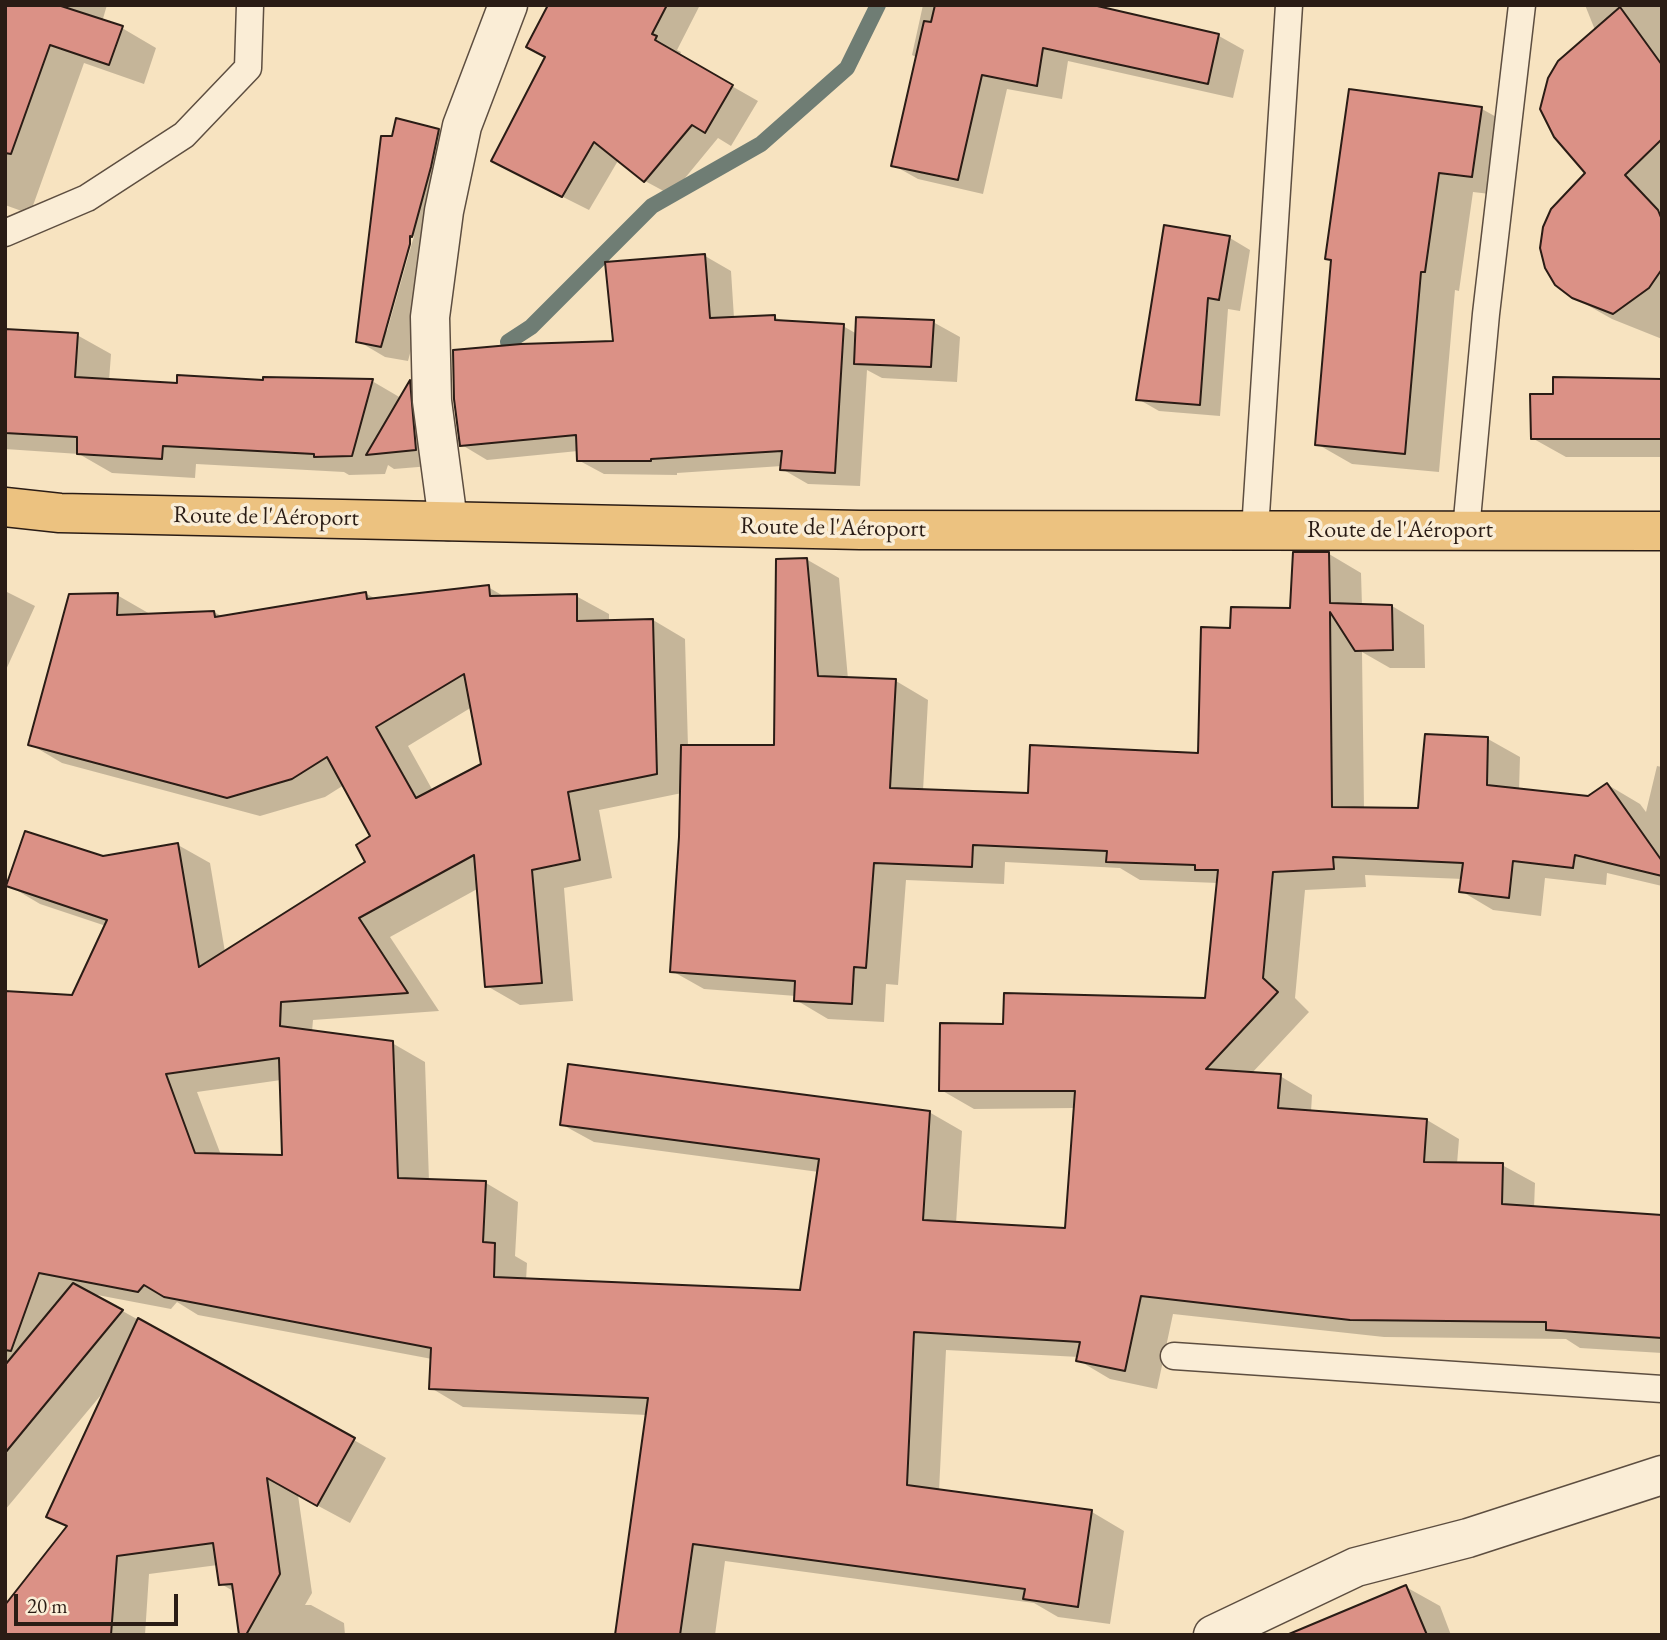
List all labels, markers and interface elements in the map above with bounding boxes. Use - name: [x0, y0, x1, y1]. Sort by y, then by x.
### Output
- street label: Route de l'Aéroport: [173, 501, 359, 533]
- street label: Route de l'Aéroport: [740, 512, 926, 544]
- street label: Route de l'Aéroport: [1307, 516, 1493, 544]
- scale bar: [18, 1580, 182, 1624]
- text: 20 m: [27, 1592, 68, 1619]

